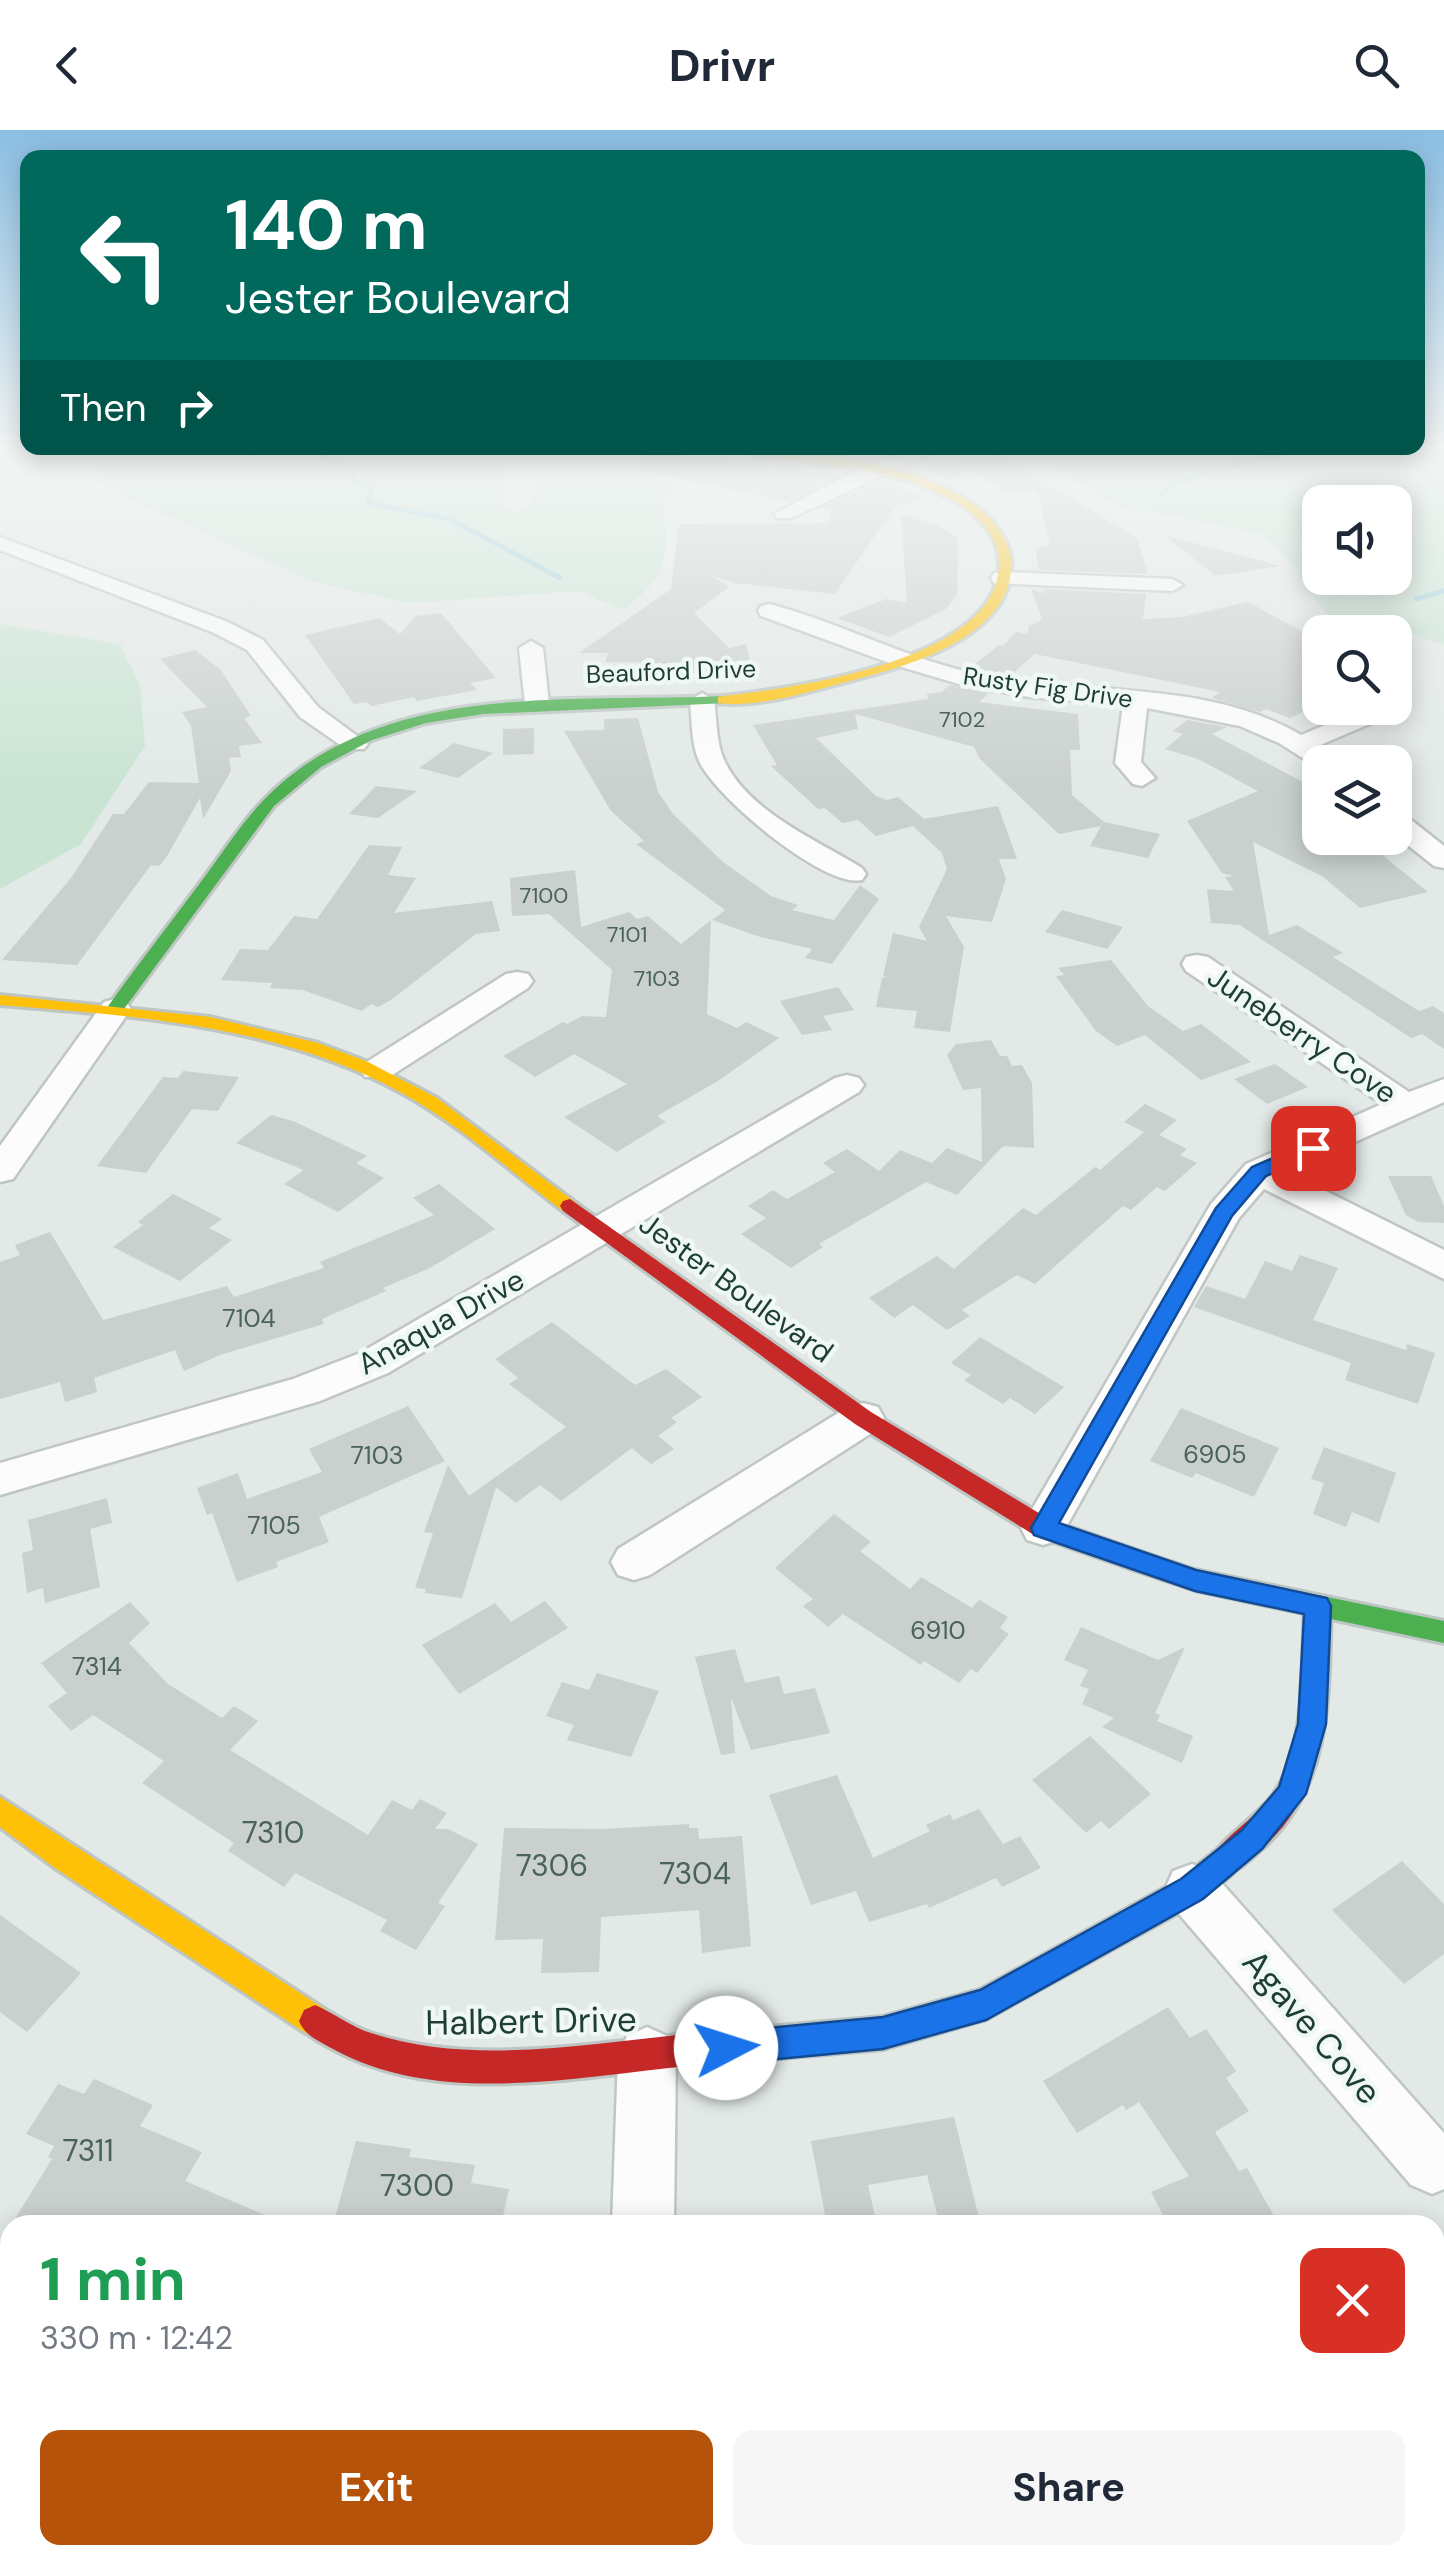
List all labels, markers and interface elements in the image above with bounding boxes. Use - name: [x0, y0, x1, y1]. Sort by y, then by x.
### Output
- text: Drivr: [669, 36, 775, 95]
- icon: back: [40, 38, 95, 93]
- icon: search: [1349, 38, 1404, 93]
- text: 140 m: [225, 180, 428, 271]
- icon: left: [60, 190, 190, 320]
- text: Jester Boulevard: [225, 268, 571, 327]
- icon: right: [167, 380, 222, 435]
- text: Then: [60, 383, 147, 433]
- map controls: [1302, 485, 1412, 855]
- button: sound: [1302, 485, 1412, 595]
- button: search: [1302, 615, 1412, 725]
- street label: Beauford Drive: [585, 652, 757, 691]
- street label: Rusty Fig Drive: [961, 659, 1135, 716]
- house number: 7102: [939, 705, 985, 734]
- button: layers: [1302, 745, 1412, 855]
- house number: 7100: [520, 881, 568, 910]
- house number: 7101: [607, 920, 647, 949]
- street label: Juneberry Cove: [1200, 957, 1404, 1112]
- house number: 7103: [634, 964, 680, 993]
- pin: [1271, 1106, 1356, 1191]
- icon: arrive: [1286, 1121, 1341, 1176]
- street label: Jester Boulevard: [631, 1204, 841, 1371]
- street label: Anaqua Drive: [350, 1260, 531, 1383]
- house number: 7104: [222, 1302, 276, 1335]
- house number: 6905: [1183, 1438, 1247, 1471]
- house number: 7103: [350, 1439, 404, 1472]
- house number: 7105: [247, 1509, 301, 1542]
- house number: 6910: [910, 1614, 966, 1647]
- house number: 7314: [72, 1650, 122, 1683]
- house number: 7310: [242, 1813, 304, 1852]
- house number: 7306: [516, 1846, 588, 1885]
- house number: 7304: [659, 1854, 731, 1893]
- street label: Agave Cove: [1232, 1940, 1392, 2114]
- street label: Halbert Drive: [425, 1996, 637, 2046]
- position arrow: [674, 1996, 778, 2100]
- house number: 7311: [62, 2131, 114, 2170]
- house number: 7300: [380, 2166, 454, 2205]
- text: 1 min: [40, 2240, 186, 2319]
- button: close: [1300, 2248, 1405, 2353]
- text: 330 m · 12:42: [40, 2317, 233, 2359]
- button: Exit: [40, 2430, 713, 2545]
- button: Share: [733, 2430, 1405, 2545]

